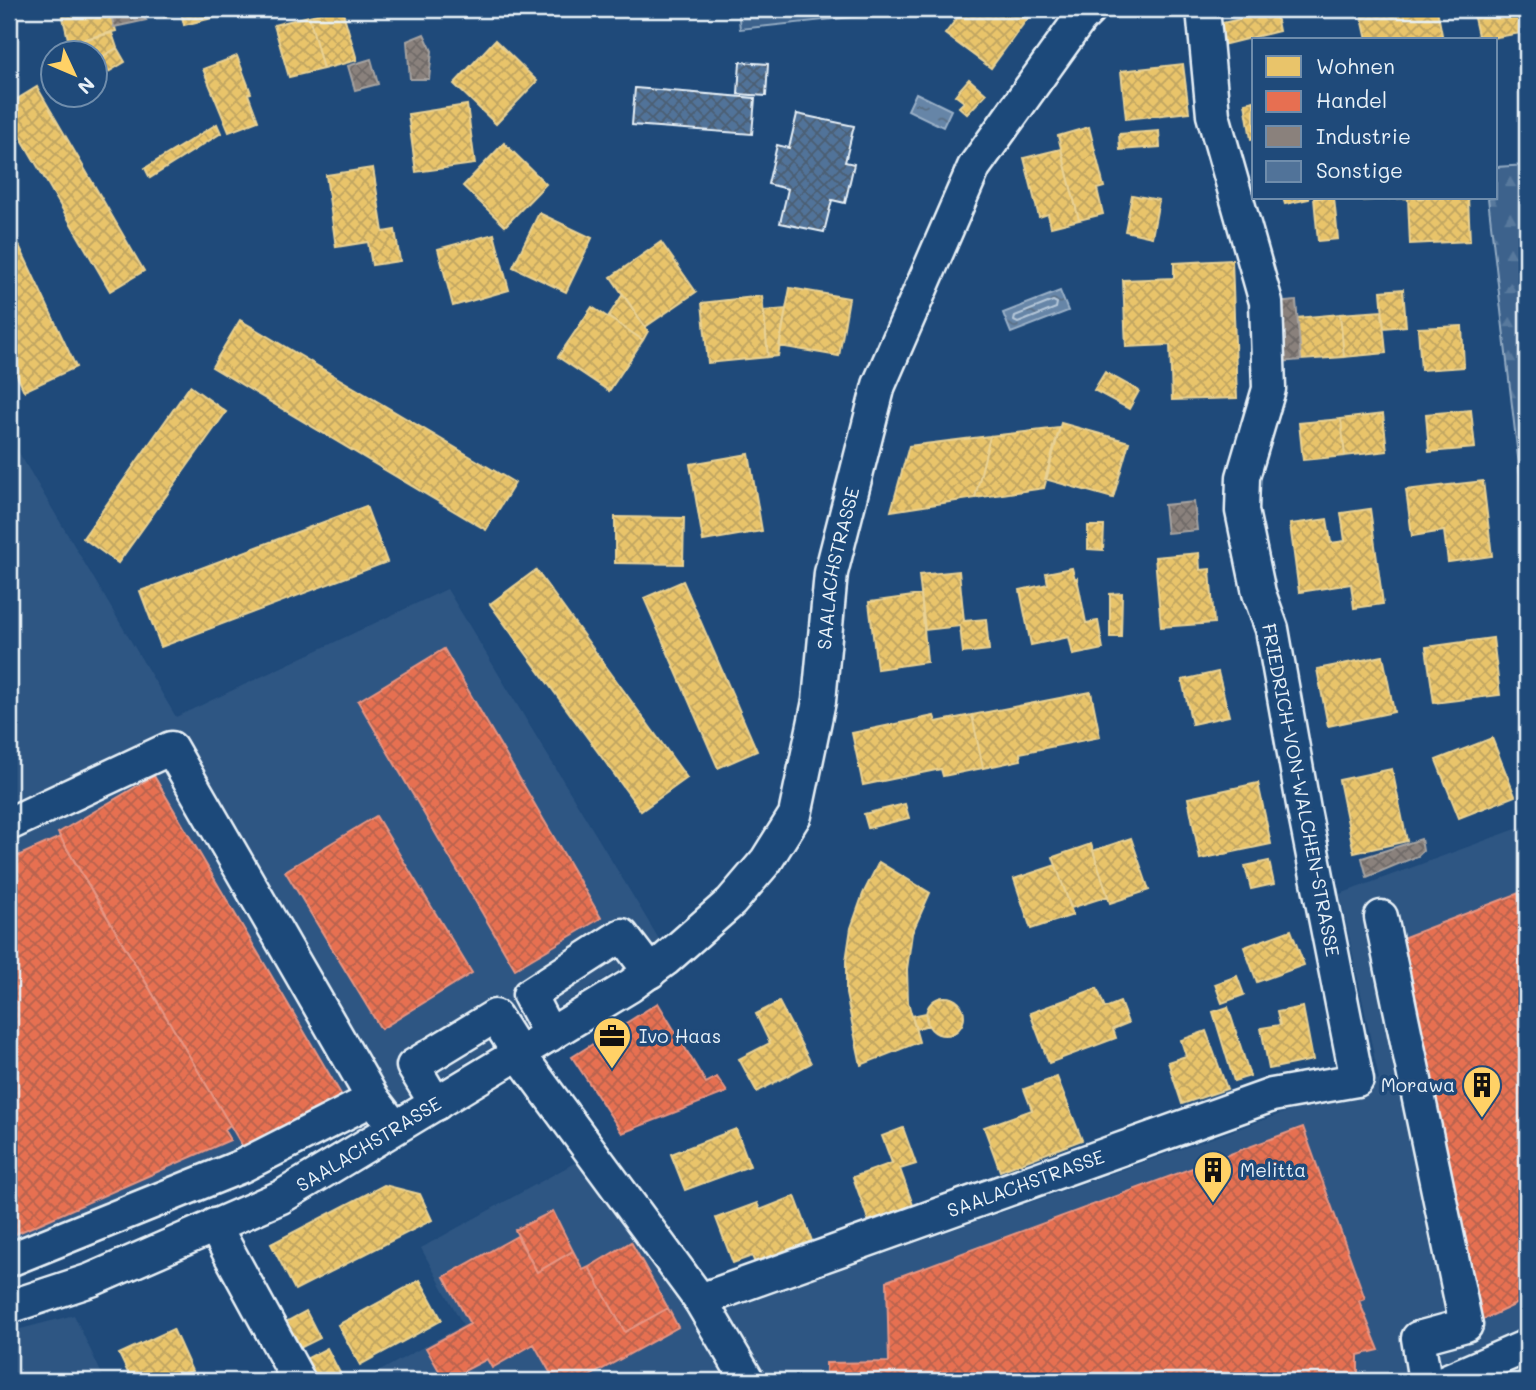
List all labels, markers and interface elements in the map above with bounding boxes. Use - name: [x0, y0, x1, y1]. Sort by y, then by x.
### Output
- north arrow: [38, 38, 108, 108]
- legend: [1252, 38, 1498, 200]
- text: Wohnen: [1316, 52, 1395, 79]
- text: N: [73, 72, 101, 100]
- text: Handel: [1316, 86, 1387, 113]
- text: Industrie: [1316, 122, 1411, 149]
- text: Sonstige: [1316, 156, 1403, 183]
- street label: SAALACHSTRASSE: [811, 484, 864, 651]
- street label: FRIEDRICH-VON-WALCHEN-STRASSE: [1257, 621, 1346, 959]
- office icon: Ivo Haas: [591, 1015, 633, 1070]
- place label: Ivo Haas: [639, 1023, 721, 1048]
- building icon: Morawa: [1461, 1064, 1503, 1119]
- place label: Morawa: [1381, 1072, 1455, 1097]
- street label: SAALACHSTRASSE: [291, 1090, 446, 1197]
- street label: SAALACHSTRASSE: [944, 1143, 1108, 1222]
- building icon: Melitta: [1192, 1149, 1234, 1204]
- place label: Melitta: [1240, 1157, 1306, 1182]

